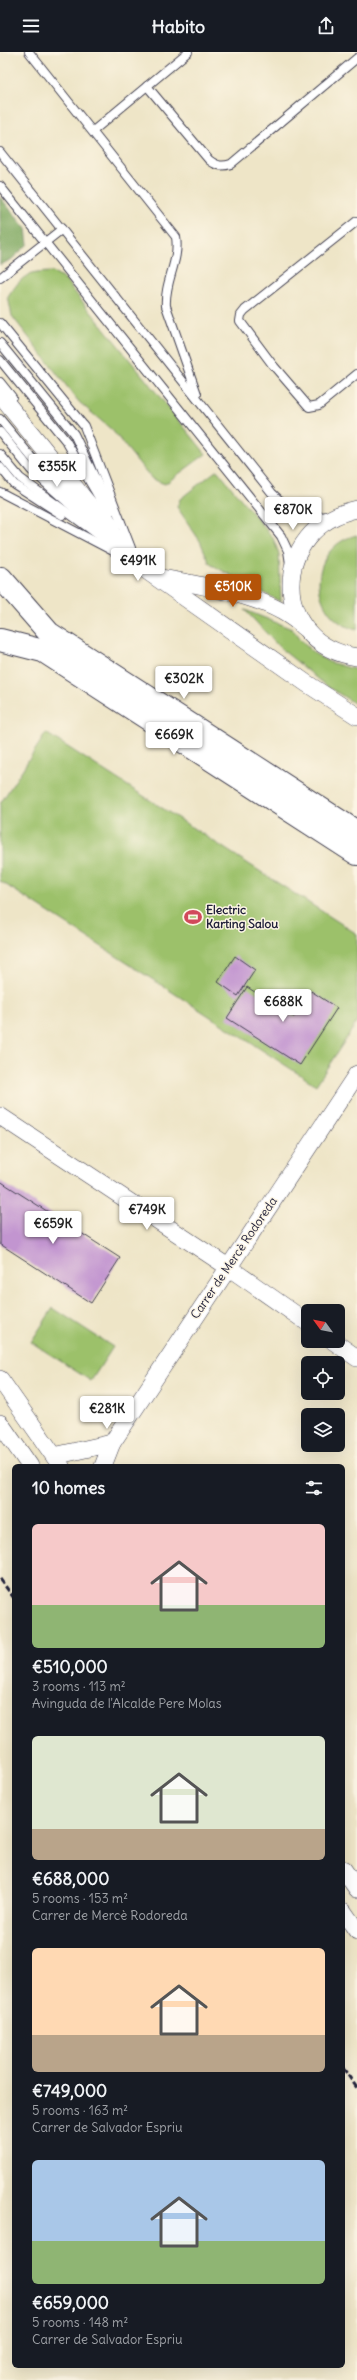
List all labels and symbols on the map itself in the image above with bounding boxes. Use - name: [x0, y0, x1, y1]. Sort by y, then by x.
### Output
- pin: €355K: [29, 454, 85, 488]
- pin: €870K: [265, 497, 321, 531]
- pin: €491K: [110, 548, 166, 582]
- pin: €510K: [205, 574, 261, 608]
- pin: €302K: [156, 666, 212, 700]
- pin: €669K: [146, 722, 202, 756]
- place label: Electric Karting Salou: [206, 902, 278, 932]
- sports icon: Electric Karting Salou: [183, 907, 203, 927]
- pin: €688K: [255, 989, 311, 1023]
- street label: Carrer de Mercè Rodoreda: [187, 1194, 280, 1322]
- pin: €749K: [119, 1197, 175, 1231]
- pin: €659K: [25, 1211, 81, 1245]
- north arrow: [301, 1304, 345, 1348]
- pin: €281K: [79, 1396, 135, 1430]

